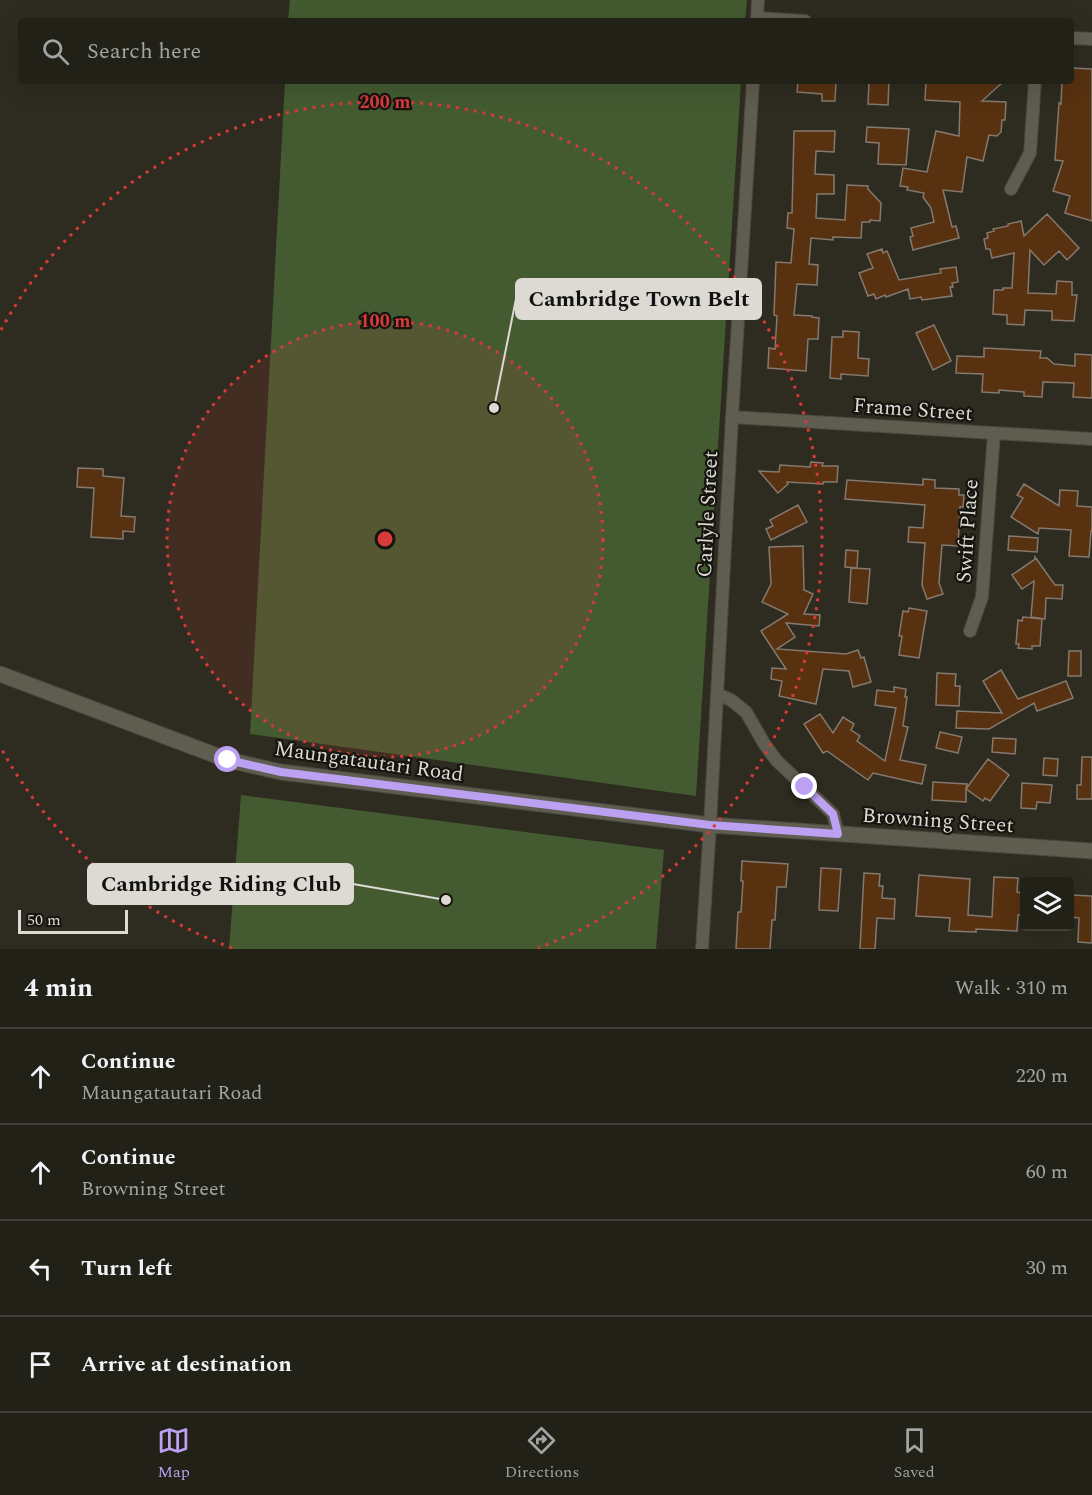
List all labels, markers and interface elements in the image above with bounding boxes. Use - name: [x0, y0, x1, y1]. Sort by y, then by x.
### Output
- search box: [18, 18, 1074, 84]
- icon: search: [39, 35, 72, 68]
- text: Search here: [87, 35, 201, 68]
- text: 200 m: [359, 89, 411, 116]
- callout: Cambridge Town Belt: [516, 279, 761, 319]
- text: Cambridge Town Belt: [529, 283, 749, 316]
- text: 100 m: [359, 308, 411, 335]
- street label: Frame Street: [852, 390, 974, 430]
- street label: Carlyle Street: [689, 450, 727, 578]
- street label: Swift Place: [948, 478, 988, 584]
- centre of rings: [375, 529, 395, 549]
- street label: Maungatautari Road: [272, 733, 465, 791]
- route start: [214, 746, 240, 772]
- route end: [791, 773, 817, 799]
- street label: Browning Street: [861, 800, 1015, 842]
- callout: Cambridge Riding Club: [88, 864, 353, 904]
- text: Cambridge Riding Club: [101, 868, 341, 901]
- map controls: [1020, 877, 1074, 931]
- button: layers: [1020, 877, 1074, 931]
- scale bar: [18, 907, 128, 934]
- text: 50 m: [27, 908, 61, 932]
- text: 4 min: [24, 968, 93, 1008]
- text: Walk · 310 m: [955, 973, 1068, 1003]
- text: Continue: [81, 1045, 176, 1078]
- icon: ahead: [24, 1060, 57, 1093]
- text: 220 m: [1016, 1061, 1068, 1091]
- text: Maungatautari Road: [81, 1078, 262, 1108]
- text: Continue: [81, 1141, 176, 1174]
- icon: ahead: [24, 1156, 57, 1189]
- text: 60 m: [1026, 1157, 1068, 1187]
- text: Browning Street: [81, 1174, 226, 1204]
- icon: left: [24, 1252, 57, 1285]
- text: Turn left: [81, 1252, 173, 1285]
- text: 30 m: [1026, 1253, 1068, 1283]
- icon: arrive: [24, 1348, 57, 1381]
- text: Arrive at destination: [81, 1348, 292, 1381]
- tab: Map: [157, 1424, 190, 1484]
- tab: Directions: [505, 1424, 579, 1484]
- tab: Saved: [894, 1424, 935, 1484]

